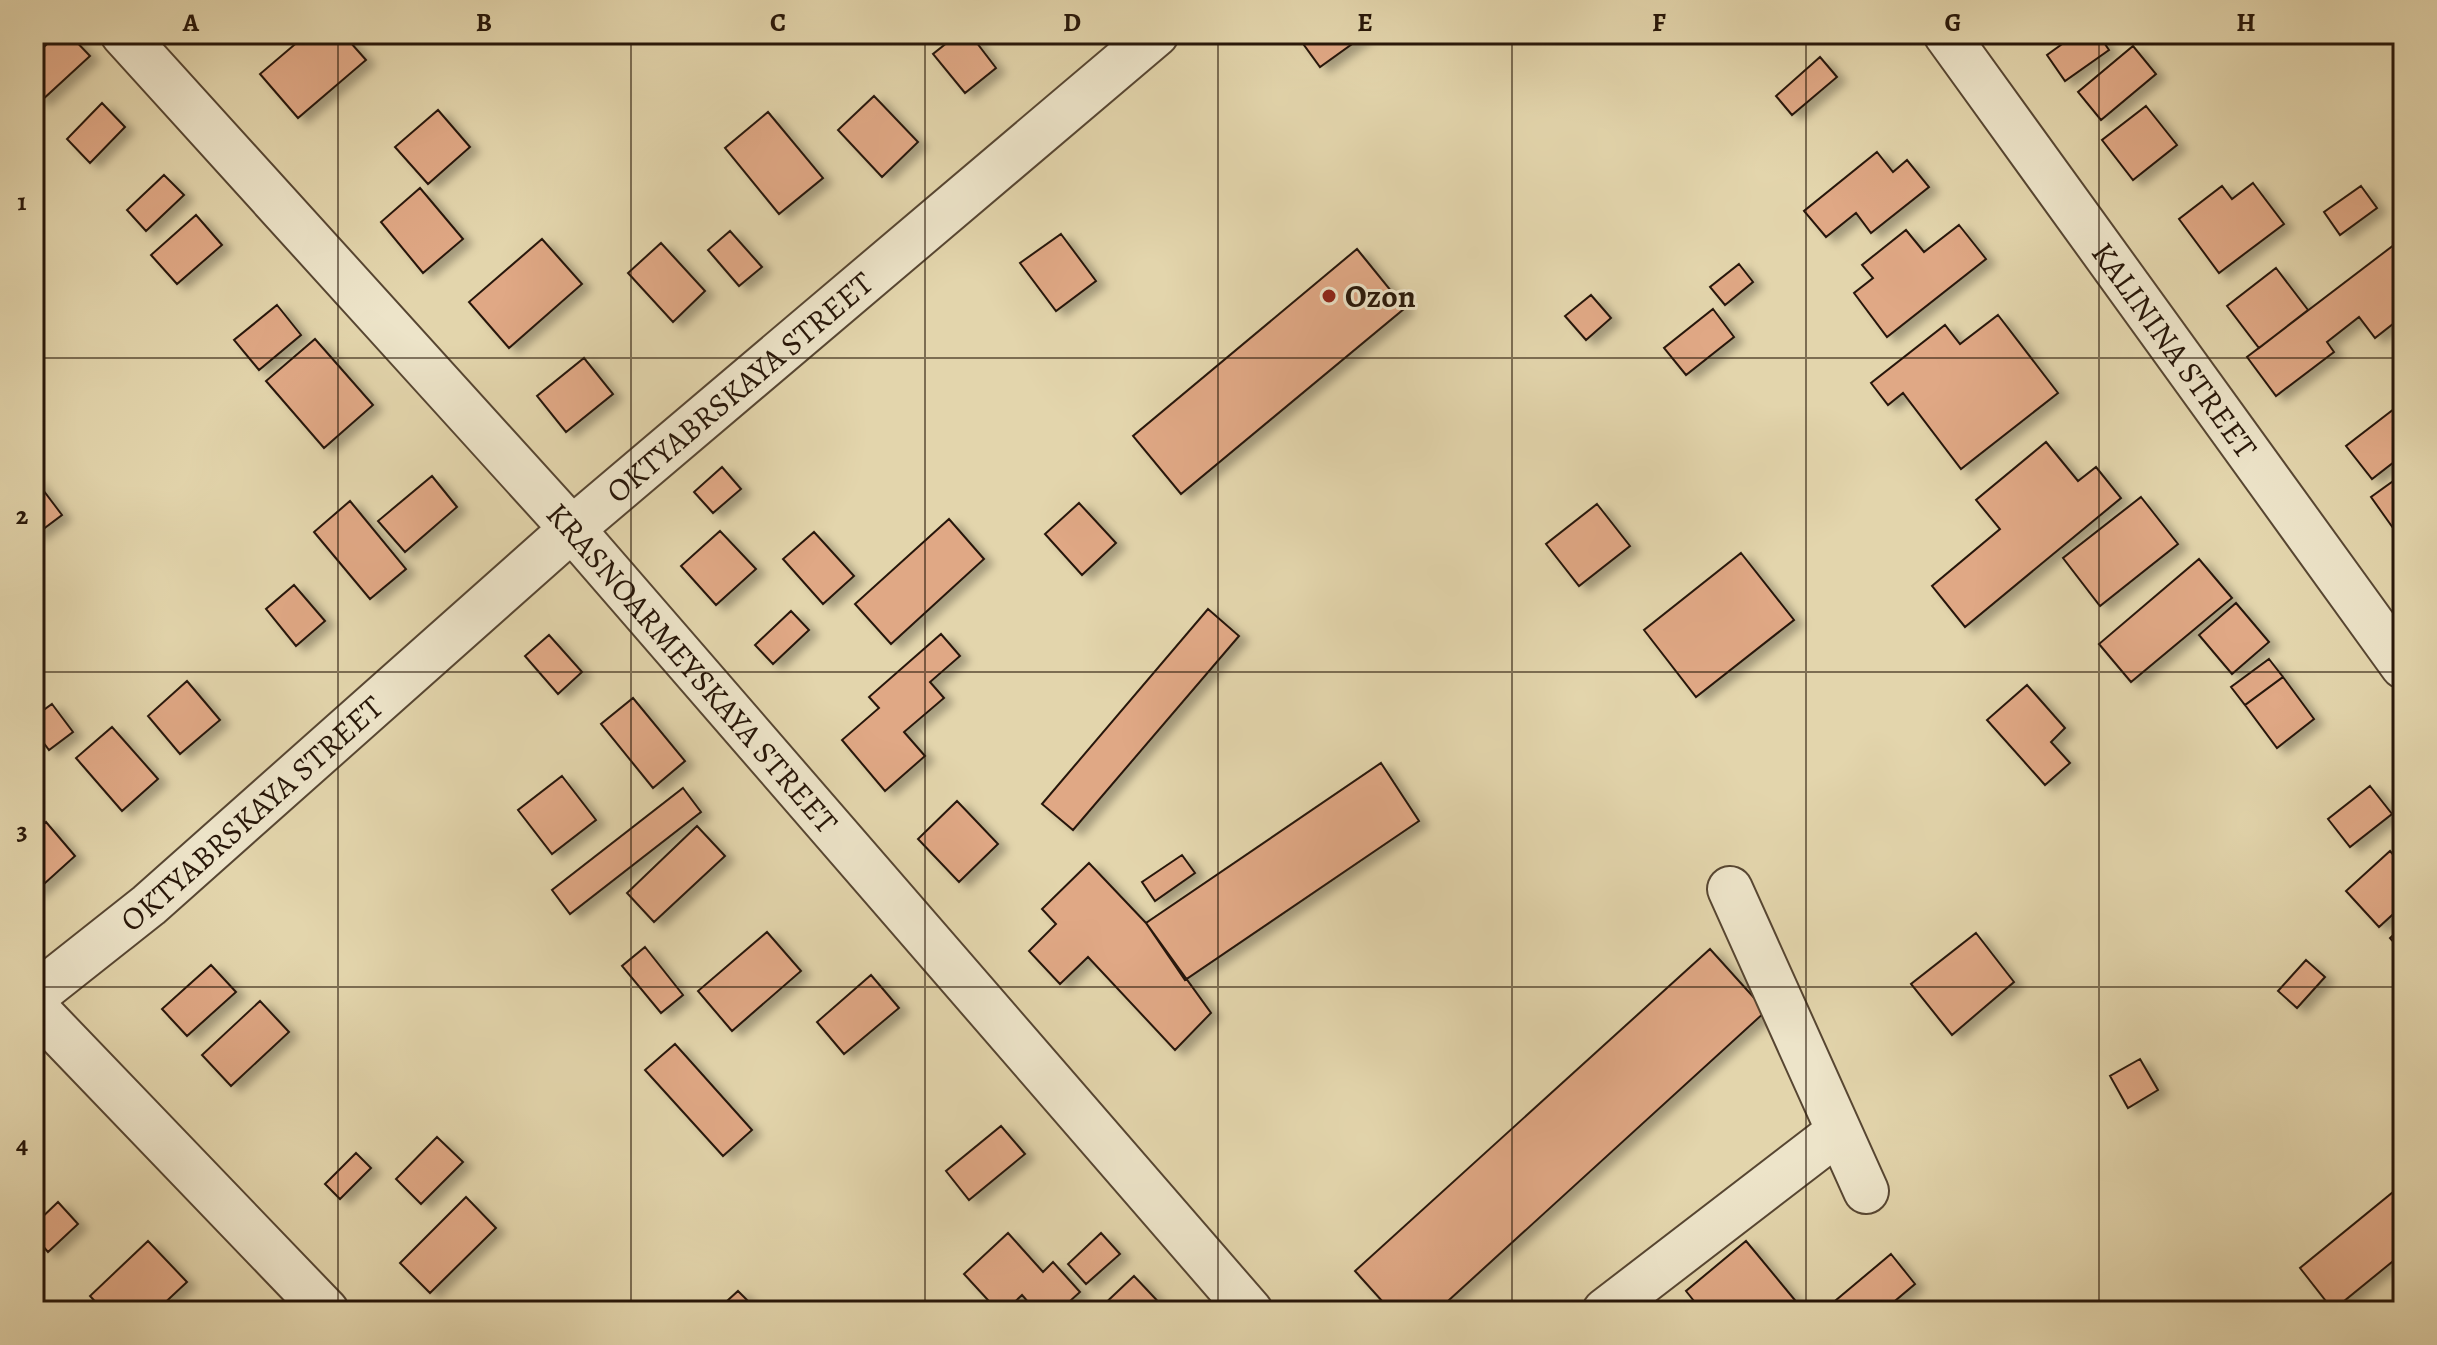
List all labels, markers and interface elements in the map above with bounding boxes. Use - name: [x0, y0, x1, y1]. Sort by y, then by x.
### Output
- text: A: [182, 5, 200, 40]
- text: B: [476, 5, 492, 40]
- text: C: [770, 5, 786, 40]
- text: D: [1063, 5, 1081, 40]
- text: E: [1357, 5, 1373, 40]
- text: F: [1652, 5, 1666, 40]
- text: G: [1944, 5, 1962, 40]
- text: H: [2236, 5, 2256, 40]
- text: 1: [17, 184, 27, 219]
- street label: KALININA STREET: [2081, 233, 2268, 468]
- street label: OKTYABRSKAYA STREET: [596, 261, 883, 513]
- place label: Ozon: [1345, 274, 1416, 318]
- marker: Ozon: [1320, 287, 1338, 305]
- street label: KRASNOARMEYSKAYA STREET: [536, 493, 849, 843]
- text: 2: [16, 498, 29, 533]
- street label: OKTYABRSKAYA STREET: [111, 685, 393, 942]
- text: 3: [16, 813, 28, 848]
- text: 4: [16, 1127, 28, 1162]

